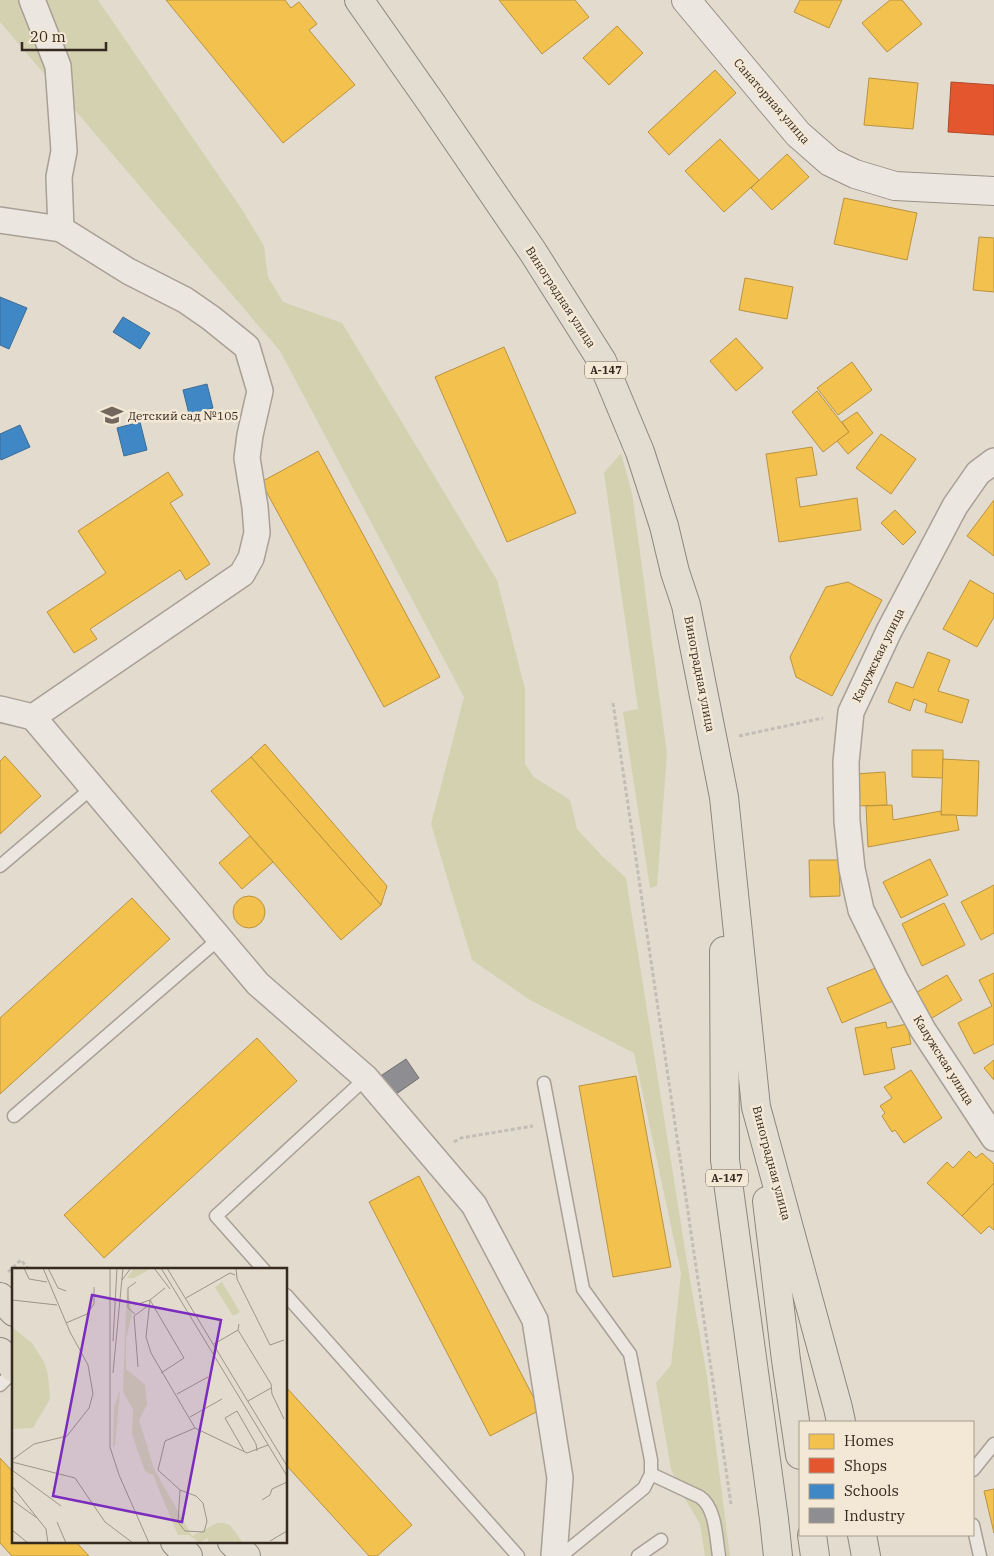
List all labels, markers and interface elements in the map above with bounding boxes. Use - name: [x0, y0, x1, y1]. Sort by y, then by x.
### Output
- scale bar: [22, 20, 106, 52]
- text: 20 m: [30, 27, 66, 46]
- street label: Санаторная улица: [731, 55, 814, 147]
- street label: Виноградная улица: [523, 244, 600, 351]
- road number: А-147: [585, 362, 627, 378]
- school or university icon: Детский сад №105: [99, 402, 125, 428]
- place label: Детский сад №105: [128, 408, 239, 423]
- street label: Калужская улица: [849, 605, 907, 704]
- street label: Виноградная улица: [681, 615, 719, 734]
- street label: Калужская улица: [910, 1012, 978, 1108]
- street label: Виноградная улица: [750, 1104, 795, 1222]
- road number: А-147: [706, 1170, 748, 1186]
- inset map: [12, 1268, 288, 1544]
- legend: [799, 1421, 974, 1536]
- text: Homes: [844, 1431, 894, 1450]
- text: Shops: [844, 1456, 887, 1475]
- text: Schools: [844, 1481, 899, 1500]
- text: Industry: [844, 1506, 905, 1525]

